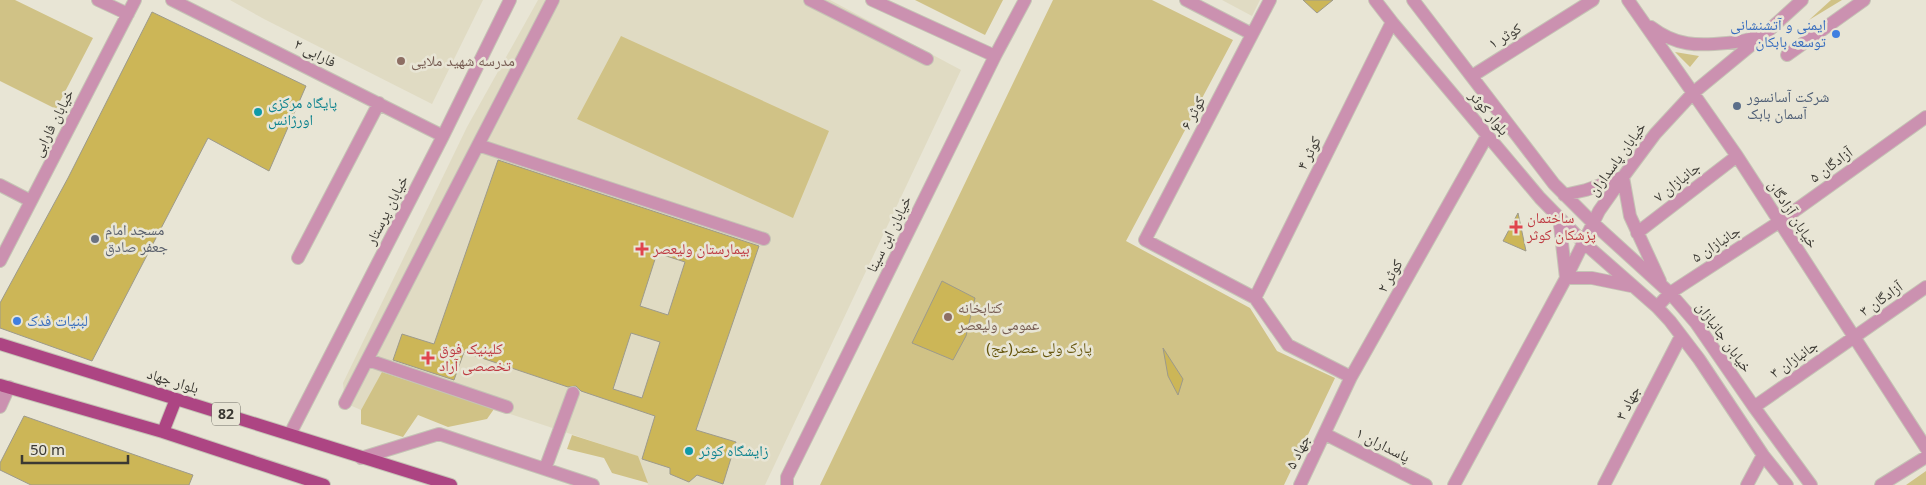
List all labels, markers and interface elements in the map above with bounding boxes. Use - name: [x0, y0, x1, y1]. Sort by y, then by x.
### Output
- place label: ایمنی و آتشنشانی توسعه بابکان: [1730, 14, 1827, 52]
- street label: کوثر ۱: [1484, 18, 1525, 53]
- marker: ایمنی و آتشنشانی توسعه بابکان: [1830, 28, 1842, 40]
- street label: فارابی ۲: [291, 33, 340, 72]
- place label: مدرسه شهید ملایی: [411, 50, 515, 71]
- marker: مدرسه شهید ملایی: [395, 55, 407, 67]
- street label: خیابان فارابی: [27, 85, 79, 160]
- street label: بلوار کوثر: [1465, 85, 1514, 139]
- place label: شرکت آسانسور آسمان بابک: [1746, 86, 1830, 124]
- place label: پایگاه مرکزی اورژانس: [268, 92, 337, 130]
- street label: کوثر ۶: [1175, 92, 1209, 133]
- marker: شرکت آسانسور آسمان بابک: [1731, 100, 1743, 112]
- marker: پایگاه مرکزی اورژانس: [252, 106, 264, 118]
- street label: خیابان پاسداران: [1583, 117, 1651, 200]
- street label: کوثر ۴: [1291, 132, 1325, 173]
- street label: آزادگان ۵: [1805, 141, 1857, 187]
- street label: جانبازان ۷: [1649, 156, 1705, 207]
- street label: خیابان پرستار: [360, 171, 413, 249]
- street label: خیابان آزادگان: [1764, 176, 1824, 252]
- street label: خیابان ابن سینا: [861, 191, 916, 276]
- place label: ساختمان پزشکان کوثر: [1526, 207, 1596, 245]
- place label: مسجد امام جعفر صادق: [105, 219, 168, 257]
- marker: ساختمان پزشکان کوثر: [1509, 220, 1523, 234]
- street label: جانبازان ۵: [1687, 220, 1745, 267]
- marker: مسجد امام جعفر صادق: [89, 233, 101, 245]
- place label: بیمارستان ولیعصر: [652, 238, 750, 259]
- marker: بیمارستان ولیعصر: [635, 242, 649, 256]
- street label: کوثر ۲: [1372, 255, 1407, 296]
- street label: آزادگان ۳: [1855, 275, 1908, 321]
- place label: کتابخانه عمومی ولیعصر: [957, 297, 1040, 335]
- street label: خیابان جانبازان: [1691, 297, 1758, 377]
- place label: لبنیات فدک: [27, 310, 88, 330]
- marker: کتابخانه عمومی ولیعصر: [942, 311, 954, 323]
- marker: لبنیات فدک: [11, 315, 23, 327]
- street label: جانبازان ۳: [1765, 334, 1822, 383]
- park label: پارک ولی عصر(عج): [986, 337, 1092, 358]
- place label: کلینیک فوق تخصصی آراد: [439, 338, 511, 376]
- marker: کلینیک فوق تخصصی آراد: [421, 351, 435, 365]
- street label: بلوار جهاد: [145, 363, 202, 397]
- street label: جهاد ۳: [1610, 382, 1644, 423]
- road number: 82: [212, 402, 240, 426]
- street label: پاسداران ۱: [1352, 422, 1414, 467]
- street label: جهاد ۵: [1280, 431, 1314, 472]
- scale bar: [22, 432, 129, 464]
- text: 50 m: [30, 439, 65, 459]
- place label: زایشگاه کوثر: [698, 440, 769, 460]
- marker: زایشگاه کوثر: [683, 445, 695, 457]

